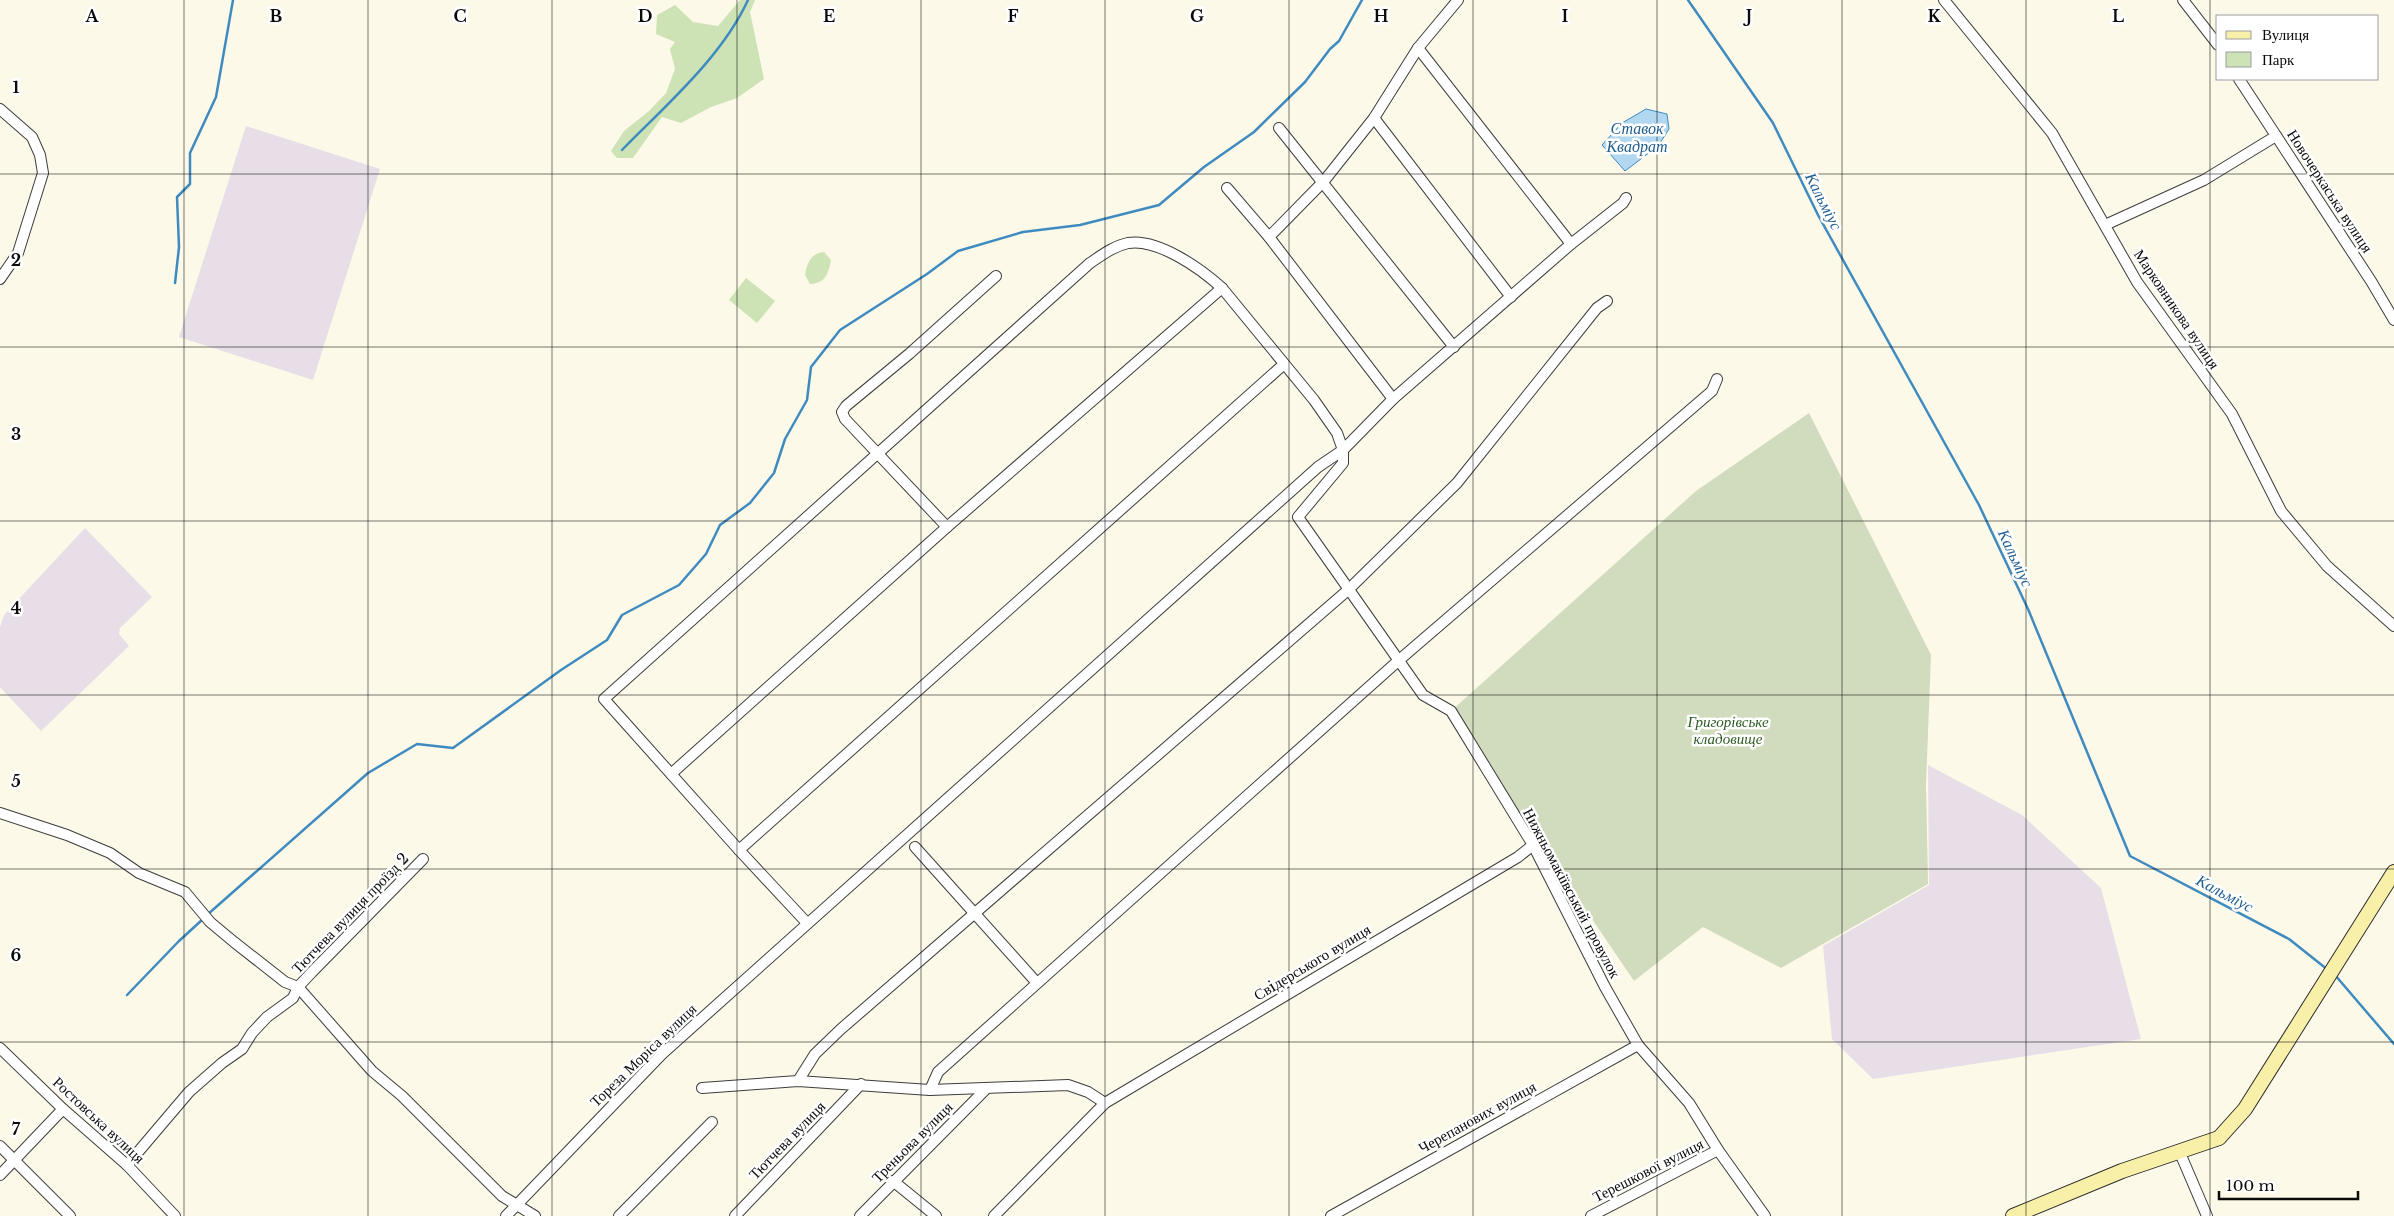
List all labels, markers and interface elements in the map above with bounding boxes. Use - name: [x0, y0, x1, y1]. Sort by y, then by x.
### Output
- text: A: [85, 6, 100, 26]
- text: B: [270, 6, 283, 26]
- text: C: [453, 6, 467, 26]
- text: D: [638, 6, 652, 26]
- text: E: [823, 6, 835, 26]
- text: F: [1007, 6, 1019, 26]
- text: G: [1190, 6, 1204, 26]
- text: H: [1373, 6, 1389, 26]
- text: I: [1562, 6, 1569, 26]
- text: J: [1743, 6, 1752, 26]
- text: K: [1927, 6, 1941, 26]
- text: L: [2112, 6, 2124, 26]
- legend: [2216, 15, 2379, 80]
- text: Вулиця: [2262, 25, 2309, 44]
- text: Парк: [2262, 50, 2295, 69]
- text: 1: [13, 77, 20, 97]
- water label: Ставок Квадрат: [1605, 118, 1668, 156]
- street label: Новочеркаська вулиця: [2283, 126, 2377, 256]
- water label: Кальміус: [1801, 168, 1847, 233]
- street label: Марковникова вулиця: [2130, 245, 2224, 373]
- text: 2: [11, 250, 21, 270]
- text: 3: [11, 424, 21, 444]
- water label: Кальміус: [1993, 525, 2038, 590]
- text: 4: [11, 598, 21, 618]
- park label: Григорівське кладовище: [1686, 712, 1769, 748]
- text: 5: [11, 771, 21, 791]
- street label: Нижньомакіївський провулок: [1519, 805, 1625, 982]
- street label: Тютчева вулиця проїзд 2: [288, 849, 412, 977]
- water label: Кальміус: [2192, 869, 2257, 916]
- street label: Свiдерського вулиця: [1250, 920, 1374, 1004]
- text: 6: [11, 945, 22, 965]
- street label: Тореза Моріса вулиця: [586, 999, 700, 1111]
- street label: Ростовська вулиця: [49, 1073, 149, 1167]
- street label: Черепанових вулиця: [1415, 1077, 1539, 1157]
- street label: Тютчева вулиця: [745, 1097, 829, 1183]
- street label: Треньова вулиця: [868, 1097, 957, 1186]
- text: 7: [12, 1119, 21, 1139]
- street label: Терешкової вулиця: [1589, 1134, 1707, 1206]
- scale bar: [2219, 1168, 2358, 1200]
- text: 100 m: [2226, 1176, 2275, 1195]

